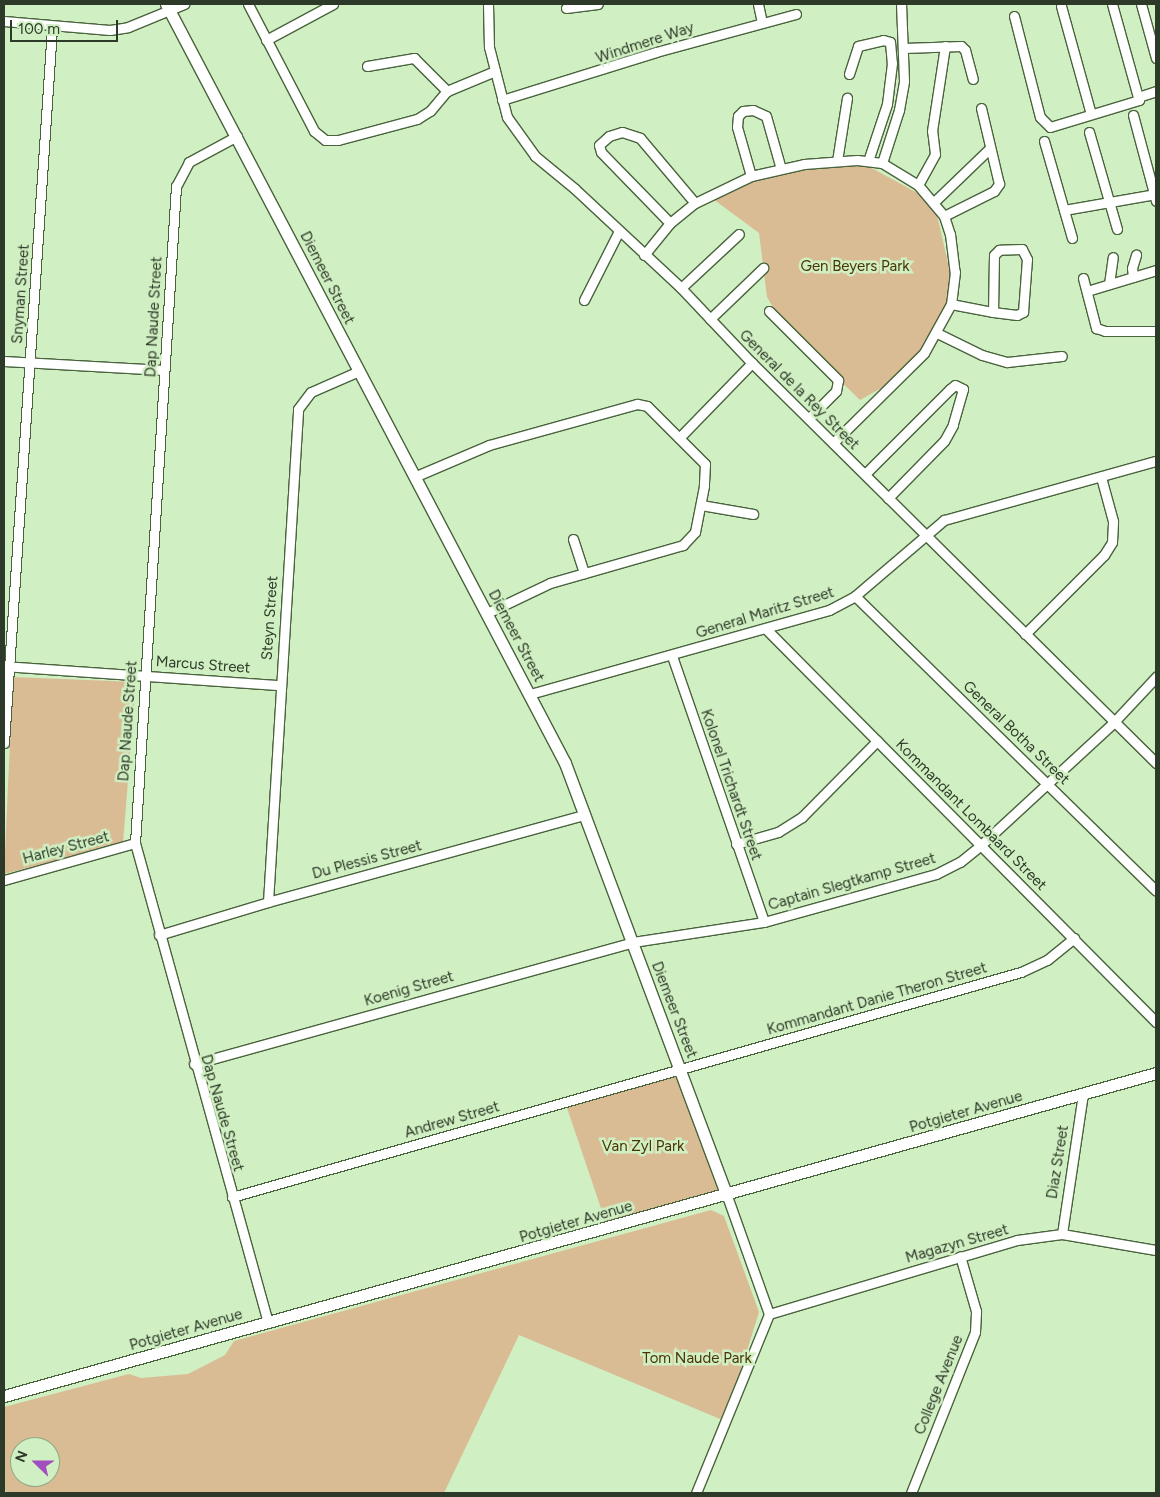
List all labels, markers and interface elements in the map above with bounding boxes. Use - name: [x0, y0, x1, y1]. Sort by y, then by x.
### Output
- scale bar: [12, 10, 120, 42]
- street label: Windmere Way: [594, 19, 696, 67]
- text: 100 m: [18, 20, 60, 38]
- street label: Diemeer Street: [296, 229, 358, 327]
- street label: Snyman Street: [9, 244, 33, 344]
- street label: Dap Naude Street: [142, 256, 166, 378]
- park label: Gen Beyers Park: [800, 258, 910, 276]
- street label: General de la Rey Street: [735, 326, 863, 454]
- street label: Steyn Street: [258, 575, 282, 661]
- street label: General Maritz Street: [694, 583, 836, 643]
- street label: Diemeer Street: [484, 587, 548, 685]
- street label: Marcus Street: [155, 653, 251, 677]
- street label: Dap Naude Street: [115, 660, 141, 782]
- street label: General Botha Street: [959, 678, 1073, 788]
- street label: Kolonel Trichardt Street: [697, 707, 765, 863]
- street label: Kommandant Lombaard Street: [892, 736, 1050, 894]
- street label: Harley Street: [21, 828, 111, 868]
- street label: Du Plessis Street: [310, 837, 424, 883]
- street label: Captain Slegtkamp Street: [766, 849, 938, 915]
- street label: Diemeer Street: [647, 959, 701, 1061]
- street label: Kommandant Danie Theron Street: [765, 959, 989, 1039]
- street label: Koenig Street: [362, 968, 456, 1010]
- street label: Dap Naude Street: [197, 1052, 247, 1174]
- street label: Potgieter Avenue: [907, 1087, 1025, 1137]
- street label: Andrew Street: [402, 1098, 502, 1142]
- street label: Diaz Street: [1043, 1124, 1073, 1200]
- park label: Van Zyl Park: [602, 1138, 684, 1156]
- street label: Potgieter Avenue: [517, 1197, 635, 1247]
- street label: Magazyn Street: [904, 1221, 1010, 1267]
- street label: Potgieter Avenue: [127, 1305, 245, 1355]
- street label: College Avenue: [911, 1333, 967, 1437]
- park label: Tom Naude Park: [642, 1350, 752, 1368]
- north arrow: [10, 1437, 60, 1487]
- text: N: [12, 1448, 31, 1465]

